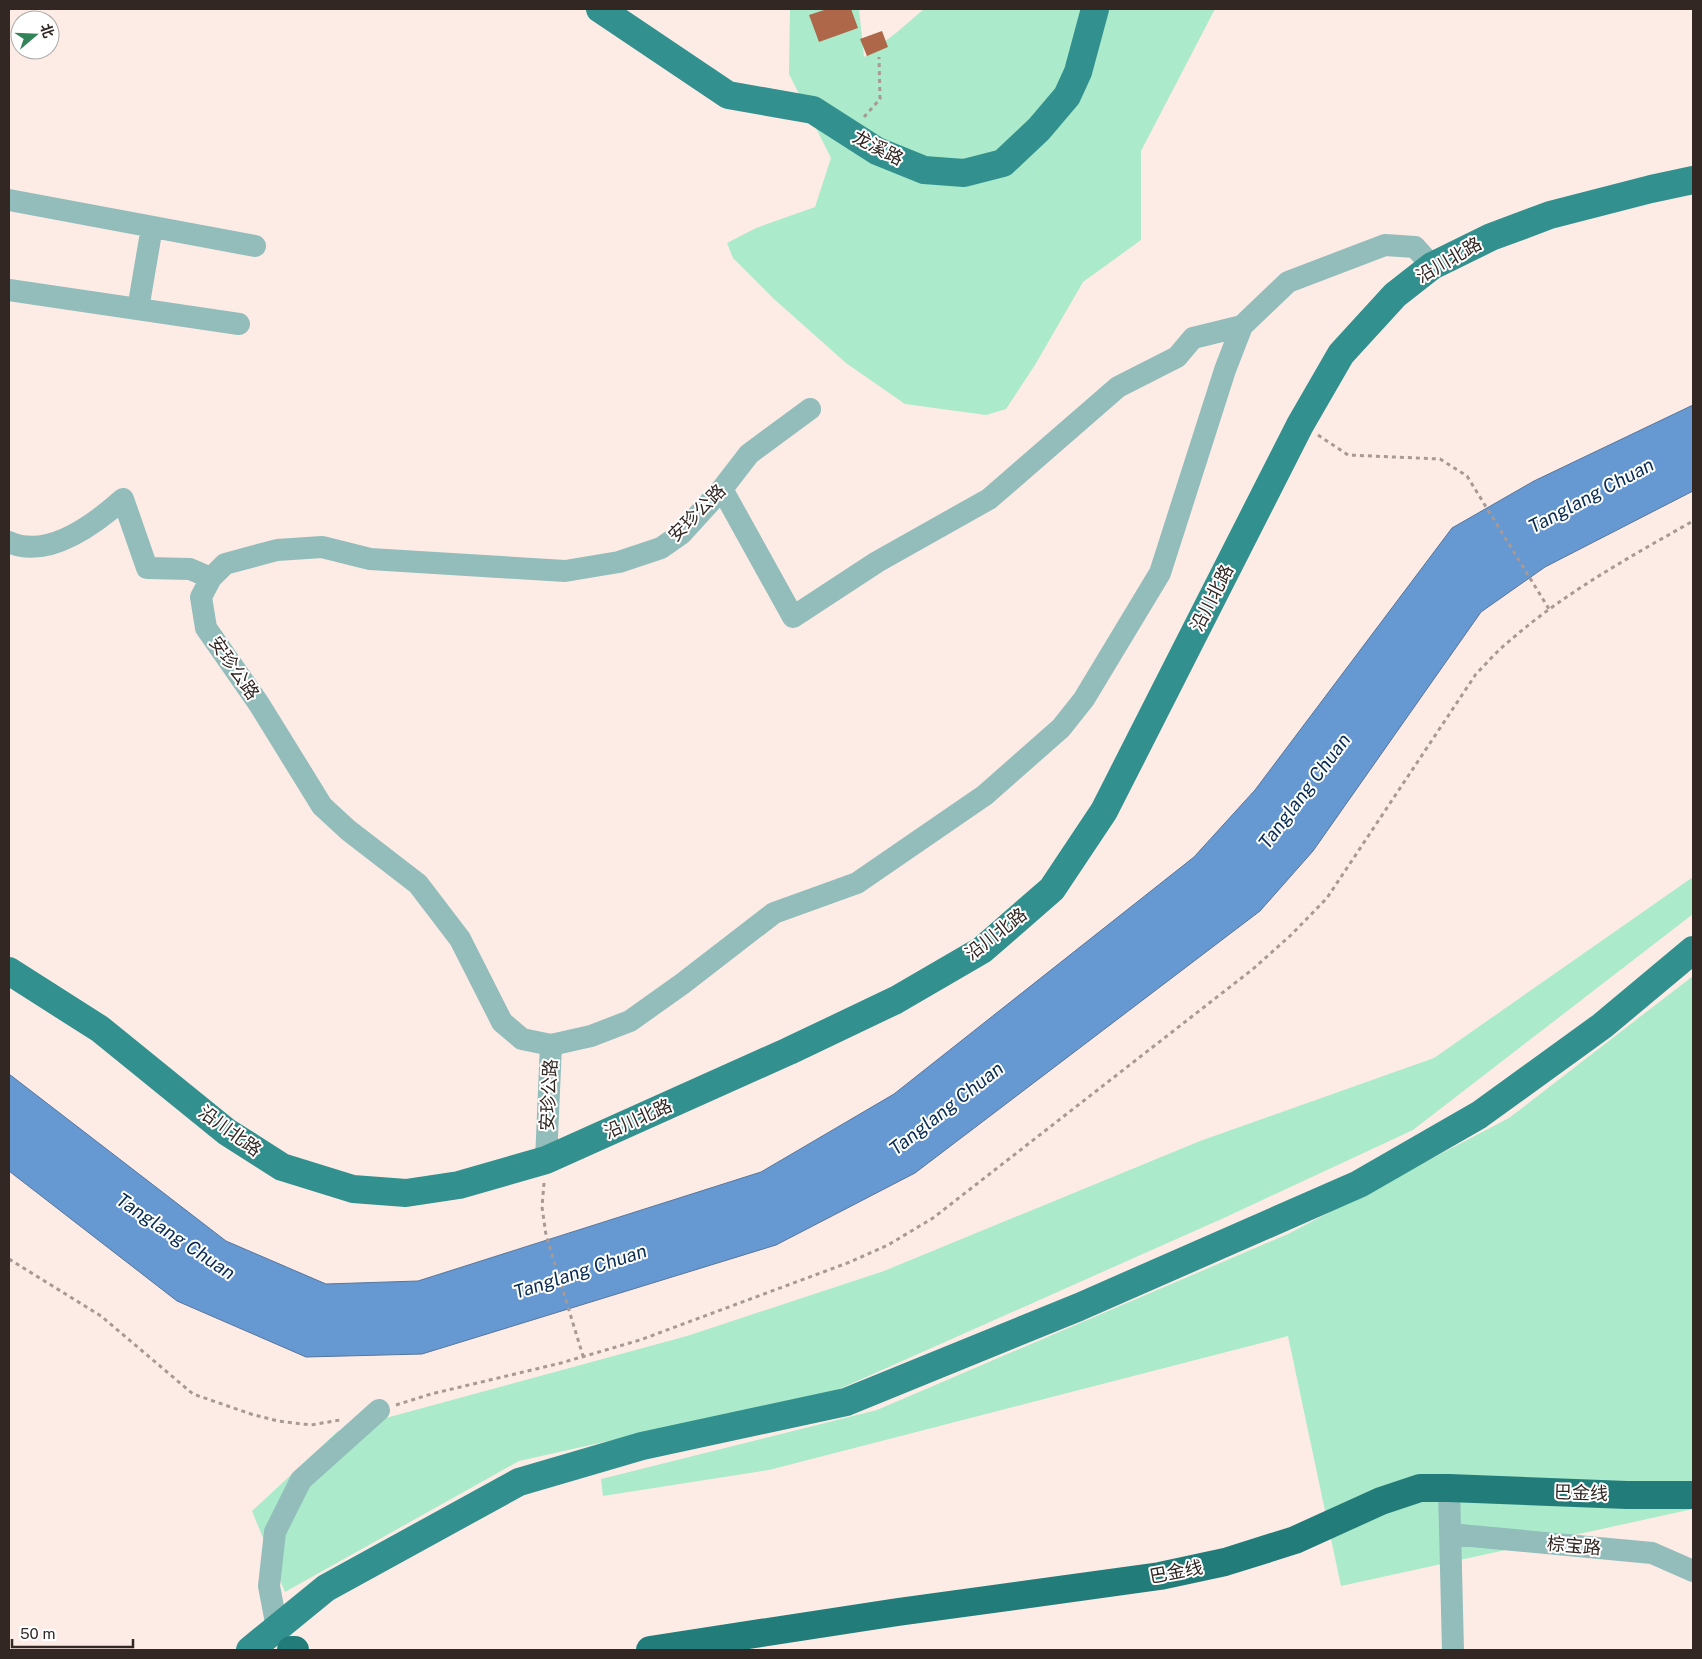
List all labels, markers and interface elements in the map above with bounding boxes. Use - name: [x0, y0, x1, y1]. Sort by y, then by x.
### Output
- north arrow: [10, 10, 60, 60]
- text: 北: [37, 22, 57, 40]
- street label: 龙溪路: [849, 126, 907, 169]
- street label: 沿川北路: [1412, 232, 1485, 287]
- water label: Tanglang Chuan: [1525, 453, 1657, 537]
- street label: 安珍公路: [664, 480, 730, 546]
- street label: 沿川北路: [1186, 561, 1237, 635]
- street label: 安珍公路: [205, 632, 264, 703]
- water label: Tanglang Chuan: [1254, 729, 1354, 853]
- street label: 沿川北路: [961, 903, 1031, 964]
- water label: Tanglang Chuan: [885, 1057, 1007, 1159]
- street label: 安珍公路: [536, 1058, 561, 1131]
- street label: 沿川北路: [601, 1094, 675, 1143]
- street label: 沿川北路: [195, 1101, 266, 1160]
- water label: Tanglang Chuan: [112, 1188, 240, 1284]
- water label: Tanglang Chuan: [511, 1239, 649, 1303]
- street label: 巴金线: [1554, 1481, 1608, 1504]
- street label: 棕宝路: [1546, 1533, 1602, 1558]
- street label: 巴金线: [1147, 1556, 1204, 1587]
- scale bar: [12, 1616, 134, 1648]
- text: 50 m: [20, 1625, 55, 1642]

